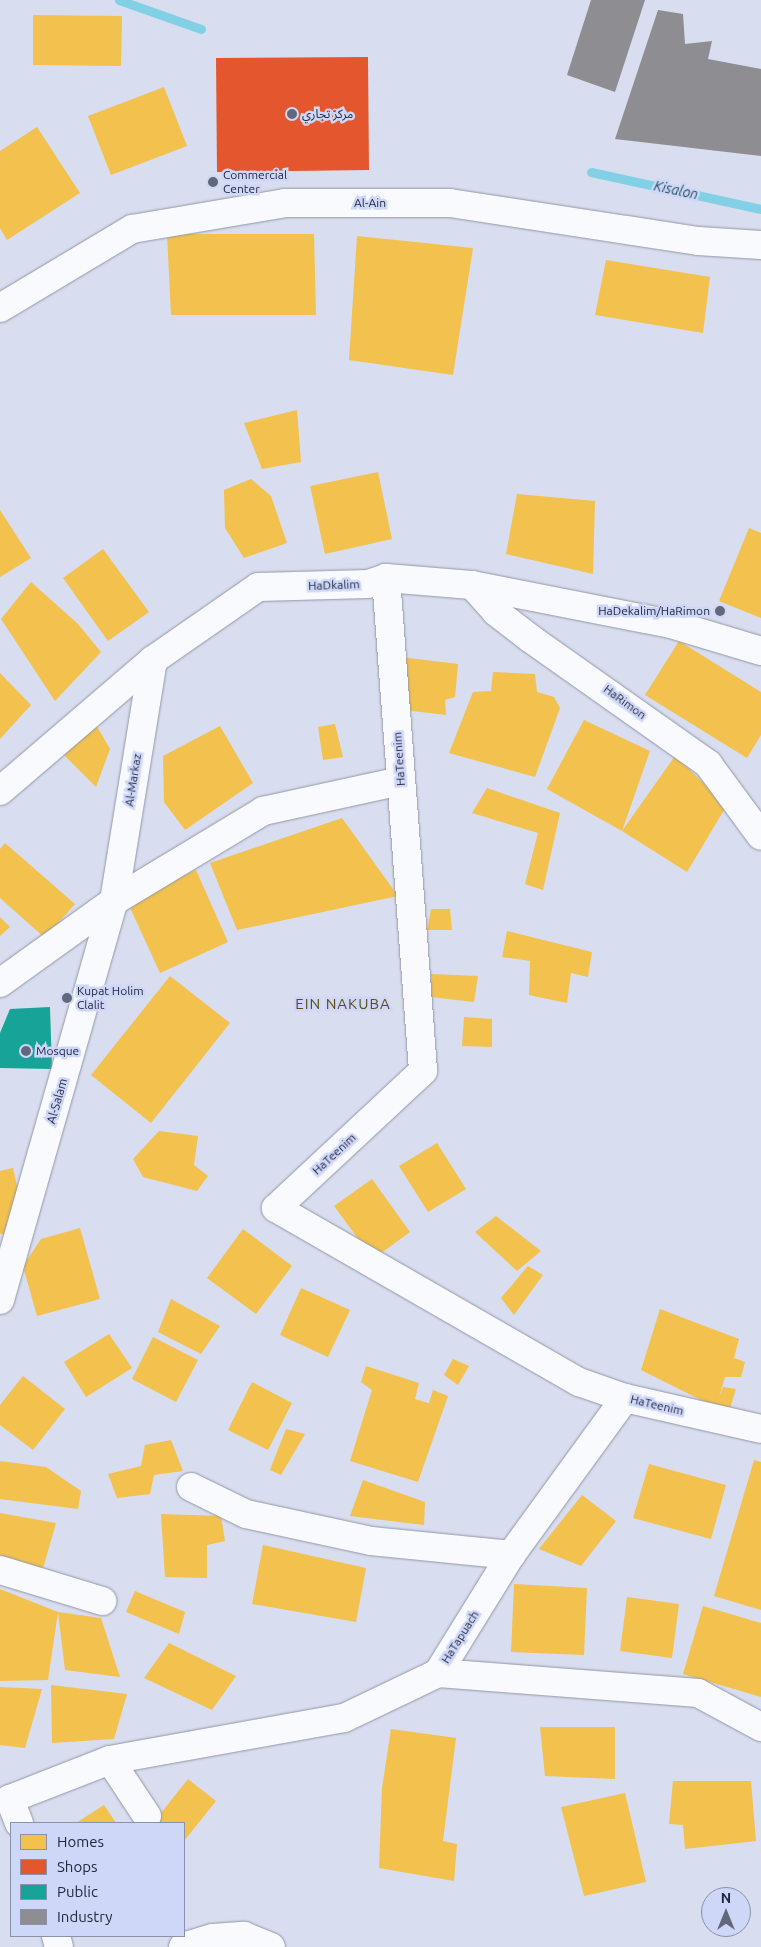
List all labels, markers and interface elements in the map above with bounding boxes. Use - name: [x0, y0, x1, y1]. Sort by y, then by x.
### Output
- place label: مركز تجاري: [302, 107, 353, 121]
- marker: مركز تجاري: [286, 108, 298, 120]
- place label: Commercial Center: [223, 168, 287, 196]
- marker: Commercial Center: [207, 176, 219, 188]
- water label: Kisalon: [652, 177, 700, 203]
- street label: Al-Ain: [354, 196, 386, 210]
- street label: HaDkalim: [308, 577, 360, 593]
- place label: HaDekalim/HaRimon: [598, 604, 710, 618]
- marker: HaDekalim/HaRimon: [714, 605, 726, 617]
- street label: HaRimon: [601, 682, 649, 722]
- street label: HaTeenim: [390, 732, 408, 786]
- street label: Al-Markaz: [122, 753, 144, 807]
- place label: Kupat Holim Clalit: [77, 984, 144, 1012]
- marker: Kupat Holim Clalit: [61, 992, 73, 1004]
- district label: EIN NAKUBA: [294, 995, 392, 1013]
- place label: Mosque: [36, 1044, 79, 1058]
- marker: Mosque: [20, 1045, 32, 1057]
- street label: Al-Salam: [44, 1077, 70, 1125]
- street label: HaTeenim: [309, 1130, 359, 1178]
- street label: HaTeenim: [629, 1392, 685, 1418]
- street label: HaTapuach: [438, 1608, 482, 1666]
- legend: [10, 1822, 185, 1937]
- text: Homes: [57, 1833, 104, 1850]
- text: Shops: [57, 1858, 98, 1875]
- text: Public: [57, 1883, 98, 1900]
- north arrow: [701, 1887, 751, 1937]
- text: N: [721, 1890, 731, 1906]
- text: Industry: [57, 1908, 112, 1925]

